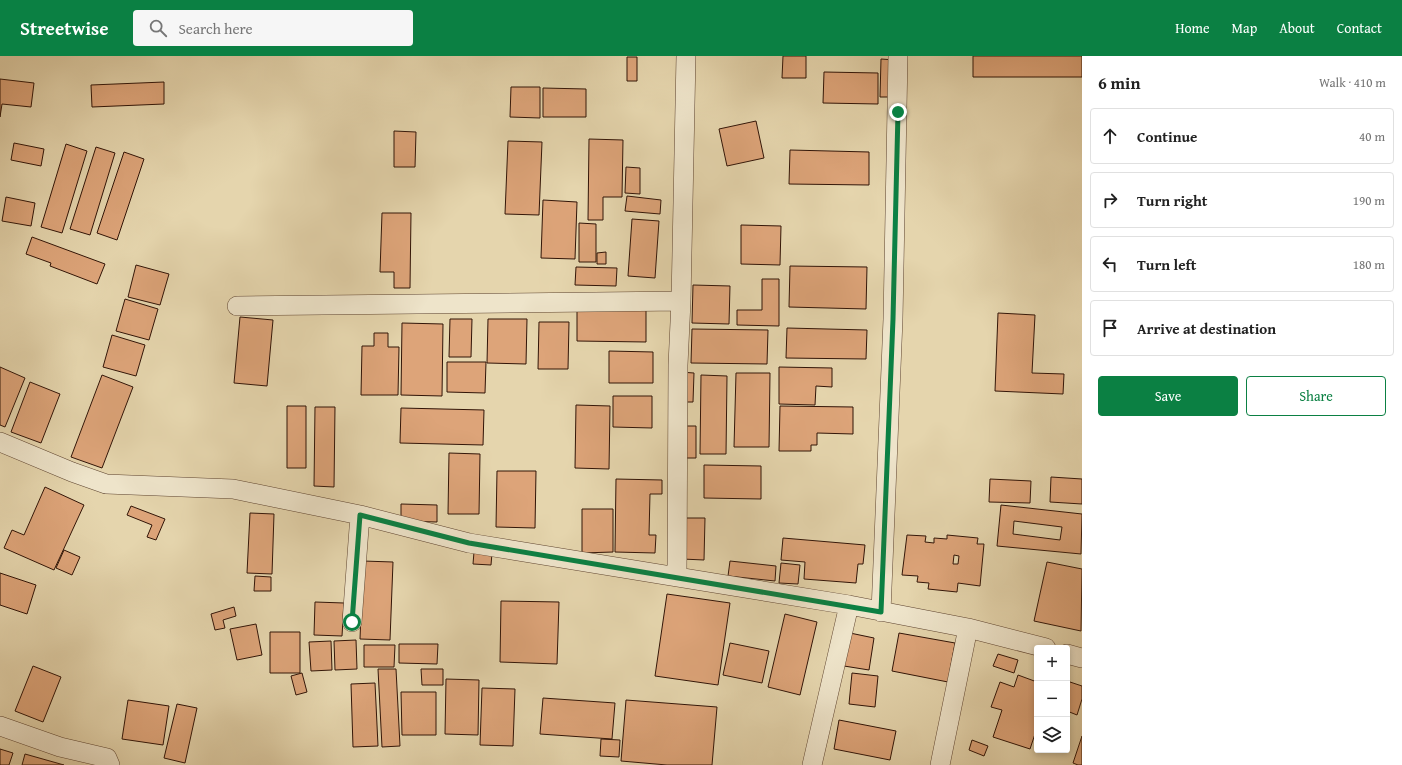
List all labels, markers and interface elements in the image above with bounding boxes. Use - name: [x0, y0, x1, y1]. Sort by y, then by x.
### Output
- search box: [133, 10, 413, 46]
- text: Streetwise: [20, 14, 109, 42]
- icon: search: [147, 17, 169, 39]
- text: Search here: [179, 18, 253, 39]
- text: Home: [1175, 18, 1210, 38]
- text: Map: [1232, 18, 1257, 38]
- text: About: [1279, 18, 1315, 38]
- text: Contact: [1337, 18, 1382, 38]
- text: 6 min: [1098, 70, 1140, 95]
- text: Walk · 410 m: [1319, 73, 1386, 92]
- route end: [889, 103, 907, 121]
- icon: ahead: [1099, 125, 1121, 147]
- text: Continue: [1137, 126, 1198, 147]
- text: 40 m: [1359, 127, 1385, 146]
- icon: right: [1099, 189, 1121, 211]
- text: Turn right: [1137, 190, 1208, 211]
- text: 190 m: [1353, 191, 1385, 210]
- icon: left: [1099, 253, 1121, 275]
- text: Turn left: [1137, 254, 1196, 275]
- text: 180 m: [1353, 255, 1385, 274]
- icon: arrive: [1099, 317, 1121, 339]
- text: Arrive at destination: [1137, 318, 1276, 339]
- button: Save: [1098, 376, 1238, 416]
- button: Share: [1246, 376, 1386, 416]
- route start: [343, 613, 361, 631]
- map controls: [1034, 645, 1070, 753]
- button: +: [1034, 645, 1070, 681]
- button: −: [1034, 681, 1070, 717]
- button: layers: [1034, 717, 1070, 753]

